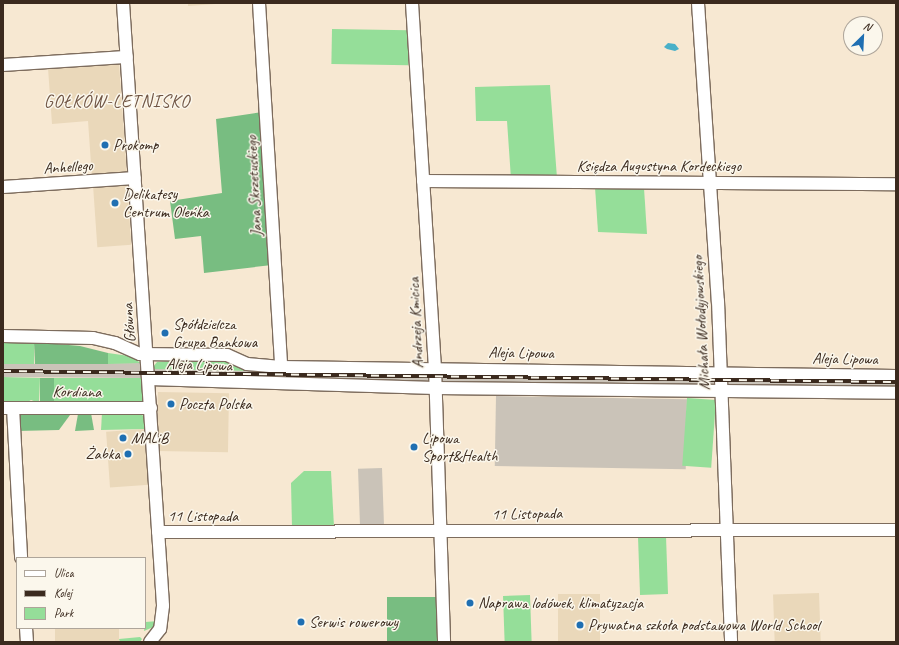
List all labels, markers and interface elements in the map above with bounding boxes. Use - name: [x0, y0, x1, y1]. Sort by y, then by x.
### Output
- north arrow: [843, 16, 883, 56]
- text: N: [862, 18, 873, 34]
- district label: GOŁKÓW-LETNISKO: [44, 90, 190, 112]
- place label: Prokomp: [113, 135, 158, 155]
- street label: Jana Skrzetuskiego: [242, 135, 266, 237]
- marker: Prokomp: [100, 140, 110, 150]
- street label: Anhellego: [43, 156, 93, 178]
- street label: Księdza Augustyna Kordeckiego: [577, 156, 741, 176]
- place label: Delikatesy Centrum Oleńka: [123, 184, 209, 222]
- marker: Delikatesy Centrum Oleńka: [110, 198, 120, 208]
- street label: Michała Wołodyjowskiego: [688, 255, 714, 391]
- street label: Andrzeja Kmicica: [404, 277, 428, 369]
- street label: Główna: [118, 303, 140, 343]
- place label: Spółdzielcza Grupa Bankowa: [173, 314, 258, 352]
- marker: Spółdzielcza Grupa Bankowa: [160, 328, 170, 338]
- street label: Aleja Lipowa: [488, 343, 554, 363]
- street label: Aleja Lipowa: [812, 349, 878, 369]
- street label: Aleja Lipowa: [166, 354, 232, 376]
- street label: Kordiana: [53, 382, 101, 402]
- place label: Poczta Polska: [179, 394, 251, 414]
- marker: Poczta Polska: [166, 399, 176, 409]
- place label: MALiB: [131, 428, 168, 448]
- place label: Lipowa Sport&Health: [422, 428, 497, 466]
- marker: MALiB: [118, 433, 128, 443]
- marker: Lipowa Sport&Health: [409, 442, 419, 452]
- place label: Żabka: [85, 444, 120, 464]
- marker: Żabka: [123, 449, 133, 459]
- street label: 11 Listopada: [492, 504, 562, 524]
- street label: 11 Listopada: [168, 506, 238, 526]
- legend: [16, 557, 146, 629]
- text: Ulica: [54, 565, 73, 581]
- text: Kolej: [54, 585, 72, 601]
- place label: Naprawa lodówek, klimatyzacja: [478, 593, 643, 613]
- marker: Naprawa lodówek, klimatyzacja: [465, 598, 475, 608]
- text: Park: [54, 605, 73, 621]
- place label: Serwis rowerowy: [309, 612, 398, 632]
- place label: Prywatna szkoła podstawowa World School: [588, 615, 820, 635]
- marker: Serwis rowerowy: [296, 617, 306, 627]
- marker: Prywatna szkoła podstawowa World School: [575, 620, 585, 630]

